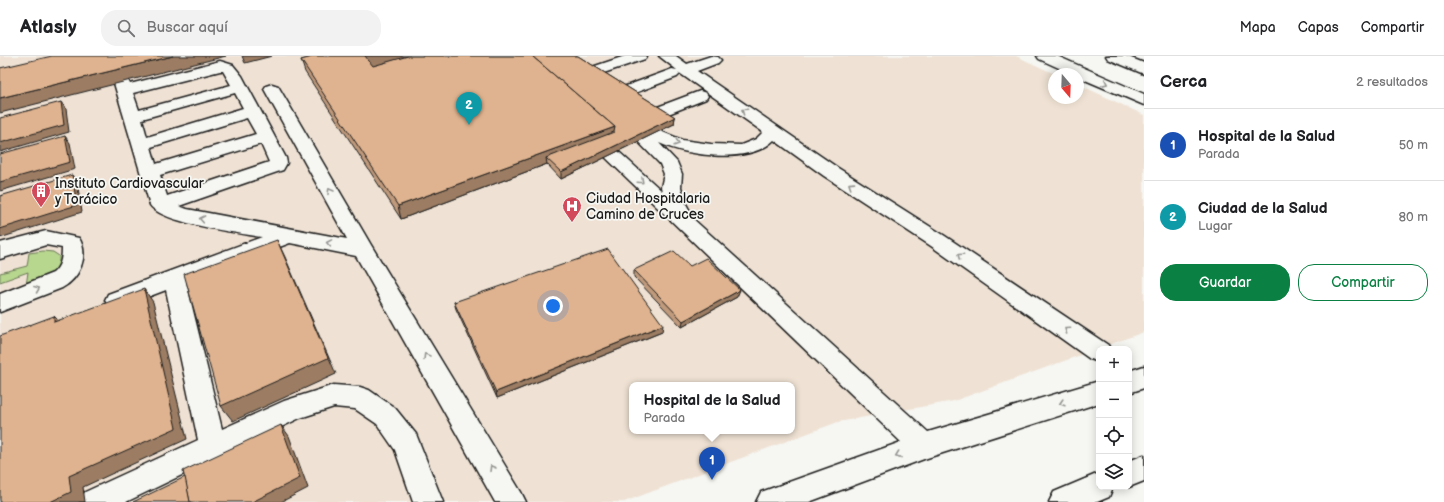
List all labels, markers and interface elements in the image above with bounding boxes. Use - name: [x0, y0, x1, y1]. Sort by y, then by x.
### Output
- search box: [101, 10, 381, 46]
- text: Atlasly: [20, 16, 77, 39]
- icon: search: [115, 17, 137, 39]
- text: Buscar aquí: [147, 18, 228, 37]
- text: Mapa: [1240, 19, 1276, 36]
- text: Capas: [1298, 19, 1339, 36]
- text: Compartir: [1361, 19, 1424, 36]
- north arrow: [1048, 68, 1084, 104]
- text: Cerca: [1160, 72, 1207, 92]
- text: 2 resultados: [1356, 74, 1428, 90]
- one-way arrow: [1101, 78, 1109, 86]
- pin: 2: [456, 92, 482, 125]
- one-way arrow: [742, 109, 749, 116]
- text: Hospital de la Salud: [1198, 127, 1335, 146]
- text: 1: [1170, 137, 1176, 153]
- text: 50 m: [1399, 137, 1428, 153]
- one-way arrow: [674, 138, 681, 147]
- text: Parada: [1198, 146, 1240, 162]
- place label: Instituto Cardiovascular y Torácico: [54, 175, 205, 208]
- one-way arrow: [636, 176, 644, 184]
- building icon: Instituto Cardiovascular y Torácico: [30, 180, 52, 208]
- one-way arrow: [848, 182, 855, 189]
- one-way arrow: [327, 188, 334, 195]
- place label: Ciudad Hospitalaria Camino de Cruces: [586, 190, 710, 223]
- hospital icon: Ciudad Hospitalaria Camino de Cruces: [561, 195, 583, 223]
- text: Ciudad de la Salud: [1198, 199, 1327, 218]
- text: 2: [1169, 209, 1177, 225]
- text: 80 m: [1399, 209, 1428, 225]
- one-way arrow: [198, 215, 205, 223]
- text: Lugar: [1198, 218, 1232, 234]
- one-way arrow: [326, 240, 332, 248]
- one-way arrow: [957, 253, 964, 261]
- button: Guardar: [1160, 264, 1290, 301]
- button: Compartir: [1298, 264, 1428, 301]
- one-way arrow: [33, 286, 40, 294]
- your location: [543, 296, 563, 316]
- one-way arrow: [1064, 327, 1071, 335]
- map controls: [1096, 346, 1132, 490]
- button: +: [1096, 346, 1132, 382]
- one-way arrow: [423, 353, 430, 360]
- popup: [629, 382, 795, 434]
- button: −: [1096, 382, 1132, 418]
- text: Hospital de la Salud: [643, 391, 781, 410]
- one-way arrow: [1058, 398, 1065, 407]
- text: Parada: [643, 410, 685, 426]
- button: locate: [1096, 418, 1132, 454]
- pin: 1: [699, 447, 725, 480]
- one-way arrow: [894, 451, 901, 459]
- button: layers: [1096, 454, 1132, 490]
- one-way arrow: [489, 465, 496, 472]

